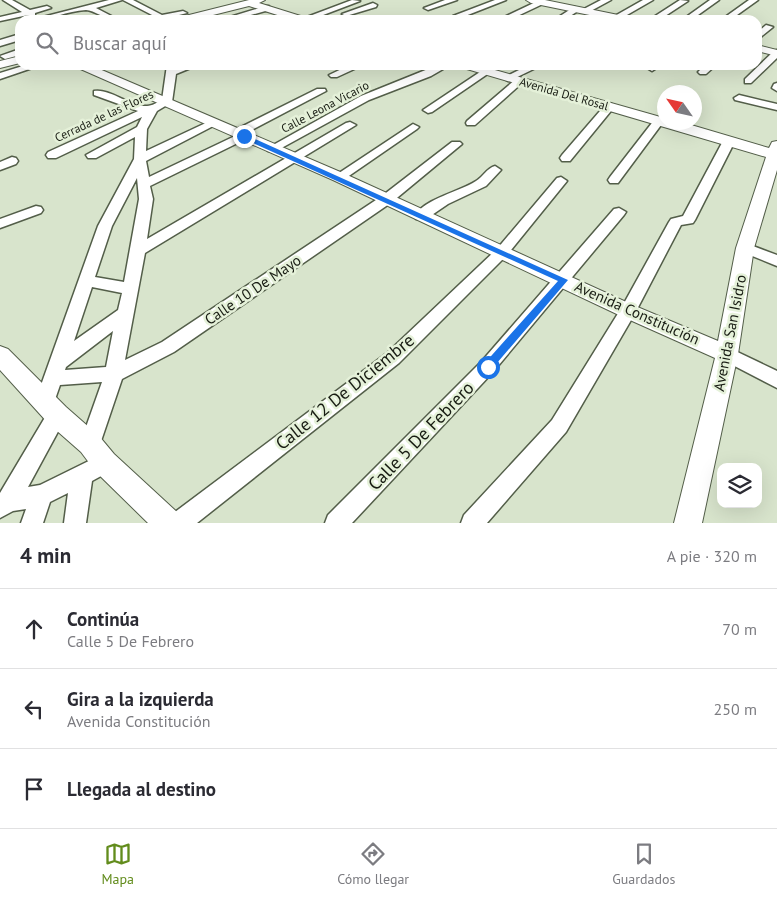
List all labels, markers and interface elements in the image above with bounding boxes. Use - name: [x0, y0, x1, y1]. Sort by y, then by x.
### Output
- search box: [15, 15, 762, 70]
- icon: search: [33, 29, 61, 57]
- text: Buscar aquí: [73, 31, 167, 55]
- street label: Avenida Del Rosal: [518, 74, 611, 114]
- street label: Calle Leona Vicario: [278, 77, 371, 136]
- north arrow: [657, 85, 702, 130]
- street label: Cerrada de las Flores: [52, 86, 155, 145]
- route end: [233, 125, 256, 148]
- street label: Calle 10 De Mayo: [201, 250, 305, 329]
- street label: Avenida San Isidro: [709, 273, 750, 393]
- street label: Avenida Constitución: [572, 276, 703, 349]
- street label: Calle 12 De Diciembre: [271, 329, 419, 455]
- route start: [477, 356, 500, 379]
- street label: Calle 5 De Febrero: [363, 376, 479, 495]
- map controls: [717, 463, 762, 508]
- button: layers: [717, 463, 762, 508]
- text: 4 min: [20, 542, 71, 569]
- text: A pie · 320 m: [667, 546, 757, 566]
- text: Continúa: [67, 607, 139, 631]
- icon: ahead: [20, 615, 48, 643]
- text: 70 m: [722, 619, 757, 639]
- text: Calle 5 De Febrero: [67, 631, 194, 651]
- text: Gira a la izquierda: [67, 687, 214, 711]
- icon: left: [20, 695, 48, 723]
- text: 250 m: [714, 699, 757, 719]
- text: Avenida Constitución: [67, 711, 211, 731]
- icon: arrive: [20, 775, 48, 803]
- text: Llegada al destino: [67, 777, 216, 801]
- tab: Mapa: [102, 840, 134, 888]
- tab: Cómo llegar: [337, 840, 409, 888]
- tab: Guardados: [612, 840, 675, 888]

